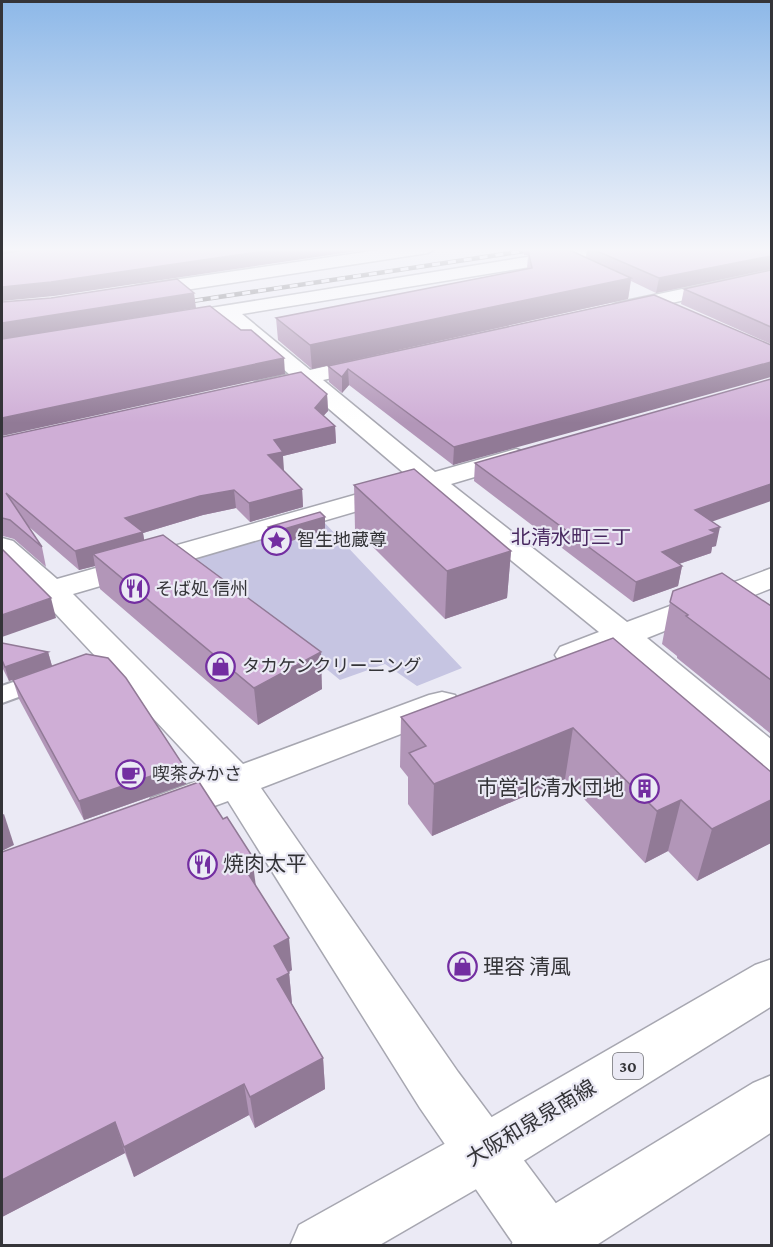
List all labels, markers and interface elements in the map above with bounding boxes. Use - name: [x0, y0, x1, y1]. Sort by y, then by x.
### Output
- place icon: 智生地蔵尊: [260, 524, 292, 556]
- district label: 北清水町三丁: [511, 526, 631, 548]
- place label: 智生地蔵尊: [297, 530, 387, 550]
- restaurant icon: そば処 信州: [118, 573, 150, 605]
- place label: そば処 信州: [155, 579, 248, 599]
- shop icon: タカケンクリーニング: [205, 650, 237, 682]
- place label: タカケンクリーニング: [242, 656, 421, 676]
- cafe icon: 喫茶みかさ: [115, 758, 147, 790]
- place label: 喫茶みかさ: [152, 764, 242, 784]
- building icon: 市営北清水団地: [629, 772, 661, 804]
- place label: 市営北清水団地: [477, 776, 624, 800]
- restaurant icon: 焼肉太平: [186, 848, 218, 880]
- place label: 焼肉太平: [223, 852, 307, 876]
- shop icon: 理容 清風: [446, 951, 478, 983]
- place label: 理容 清風: [483, 955, 571, 979]
- road number: 30: [613, 1053, 643, 1079]
- street label: 大阪和泉泉南線: [462, 1075, 600, 1171]

